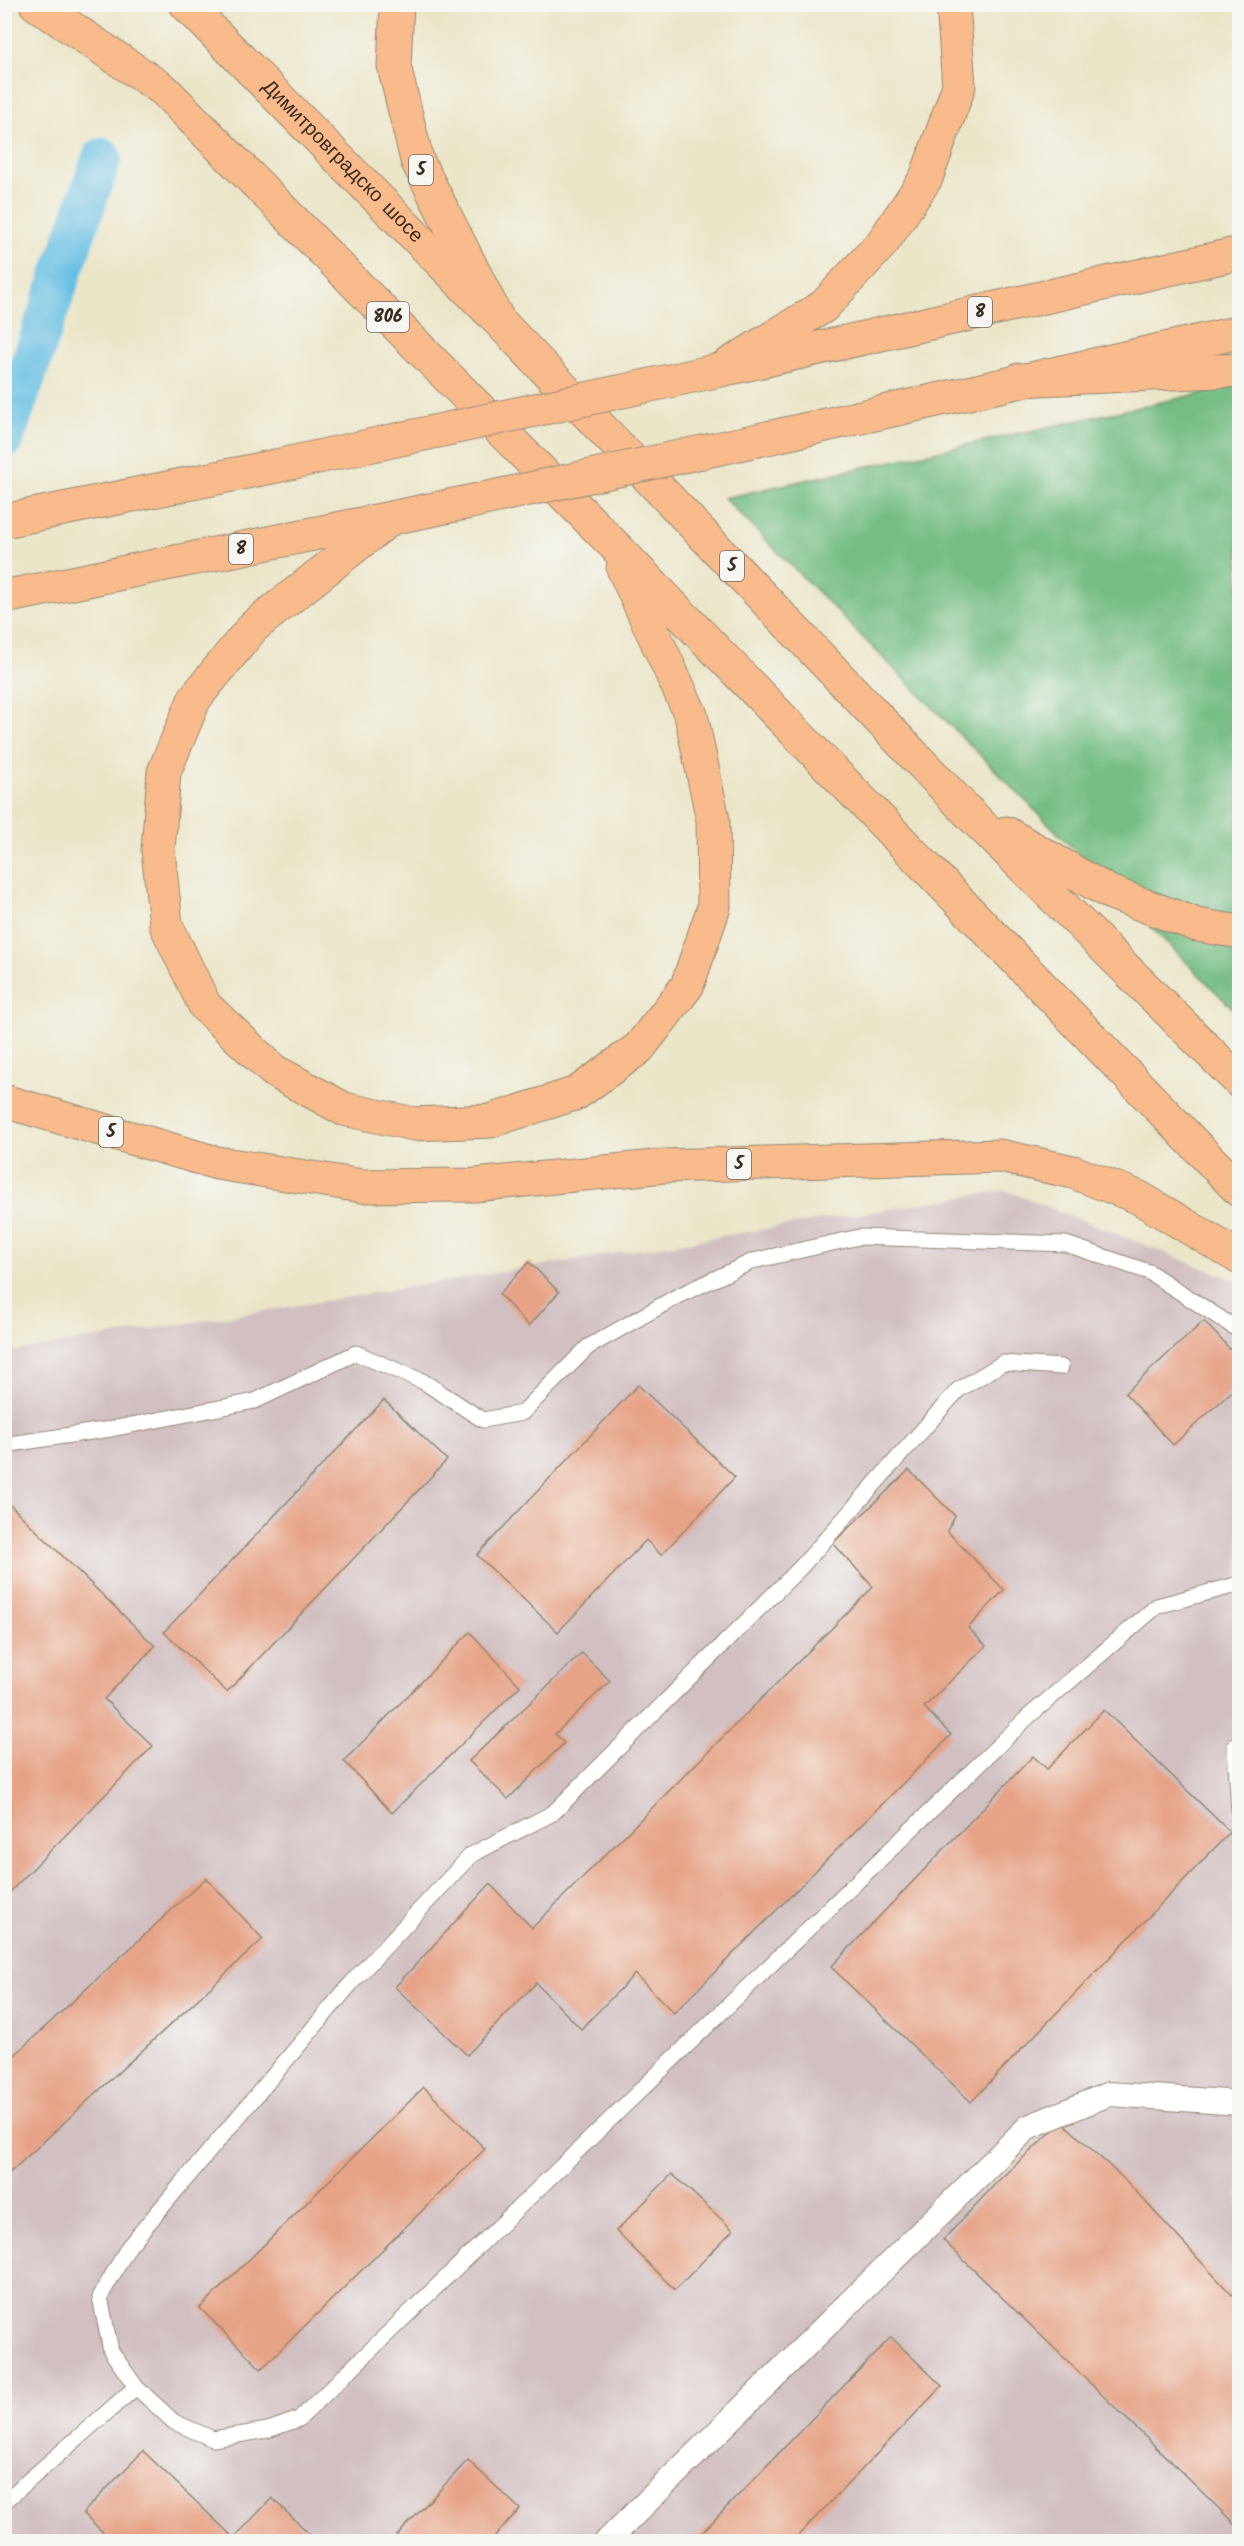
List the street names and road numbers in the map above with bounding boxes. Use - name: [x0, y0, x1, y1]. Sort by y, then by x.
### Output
- street label: Димитровградско шосе: [254, 73, 430, 251]
- road number: 5: [409, 155, 433, 185]
- road number: 8: [968, 297, 992, 327]
- road number: 806: [367, 302, 409, 332]
- road number: 8: [229, 534, 253, 564]
- road number: 5: [720, 551, 744, 581]
- road number: 5: [99, 1117, 123, 1147]
- road number: 5: [727, 1149, 751, 1179]

